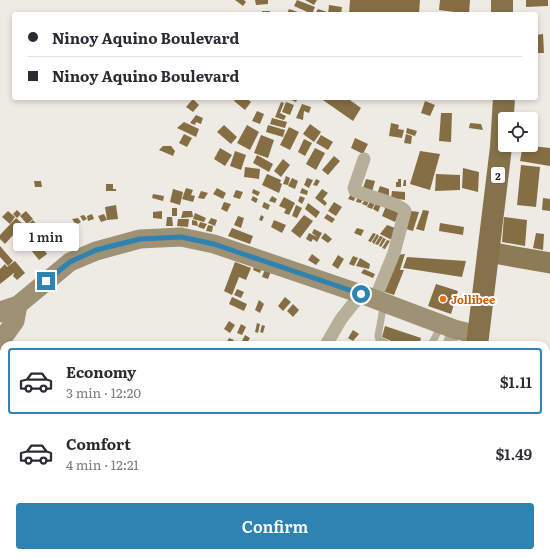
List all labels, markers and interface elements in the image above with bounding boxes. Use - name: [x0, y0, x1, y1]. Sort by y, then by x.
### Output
- text: Ninoy Aquino Boulevard: [52, 26, 239, 49]
- text: Ninoy Aquino Boulevard: [52, 64, 239, 87]
- map controls: [498, 112, 538, 152]
- button: locate: [498, 112, 538, 152]
- road number: 2: [491, 167, 505, 183]
- callout: 1 min: [13, 223, 79, 251]
- text: 1 min: [29, 227, 63, 246]
- route end: [37, 272, 55, 290]
- route start: [352, 285, 370, 303]
- place label: Jollibee: [451, 291, 495, 307]
- marker: Jollibee: [438, 294, 448, 304]
- text: Economy: [66, 360, 136, 383]
- icon: car: [18, 363, 54, 399]
- text: $1.11: [500, 370, 532, 393]
- text: 3 min · 12:20: [66, 383, 141, 402]
- text: Comfort: [66, 432, 131, 455]
- icon: car: [18, 435, 54, 471]
- text: $1.49: [496, 442, 532, 465]
- text: 4 min · 12:21: [66, 455, 139, 474]
- button: Confirm: [16, 503, 534, 549]

